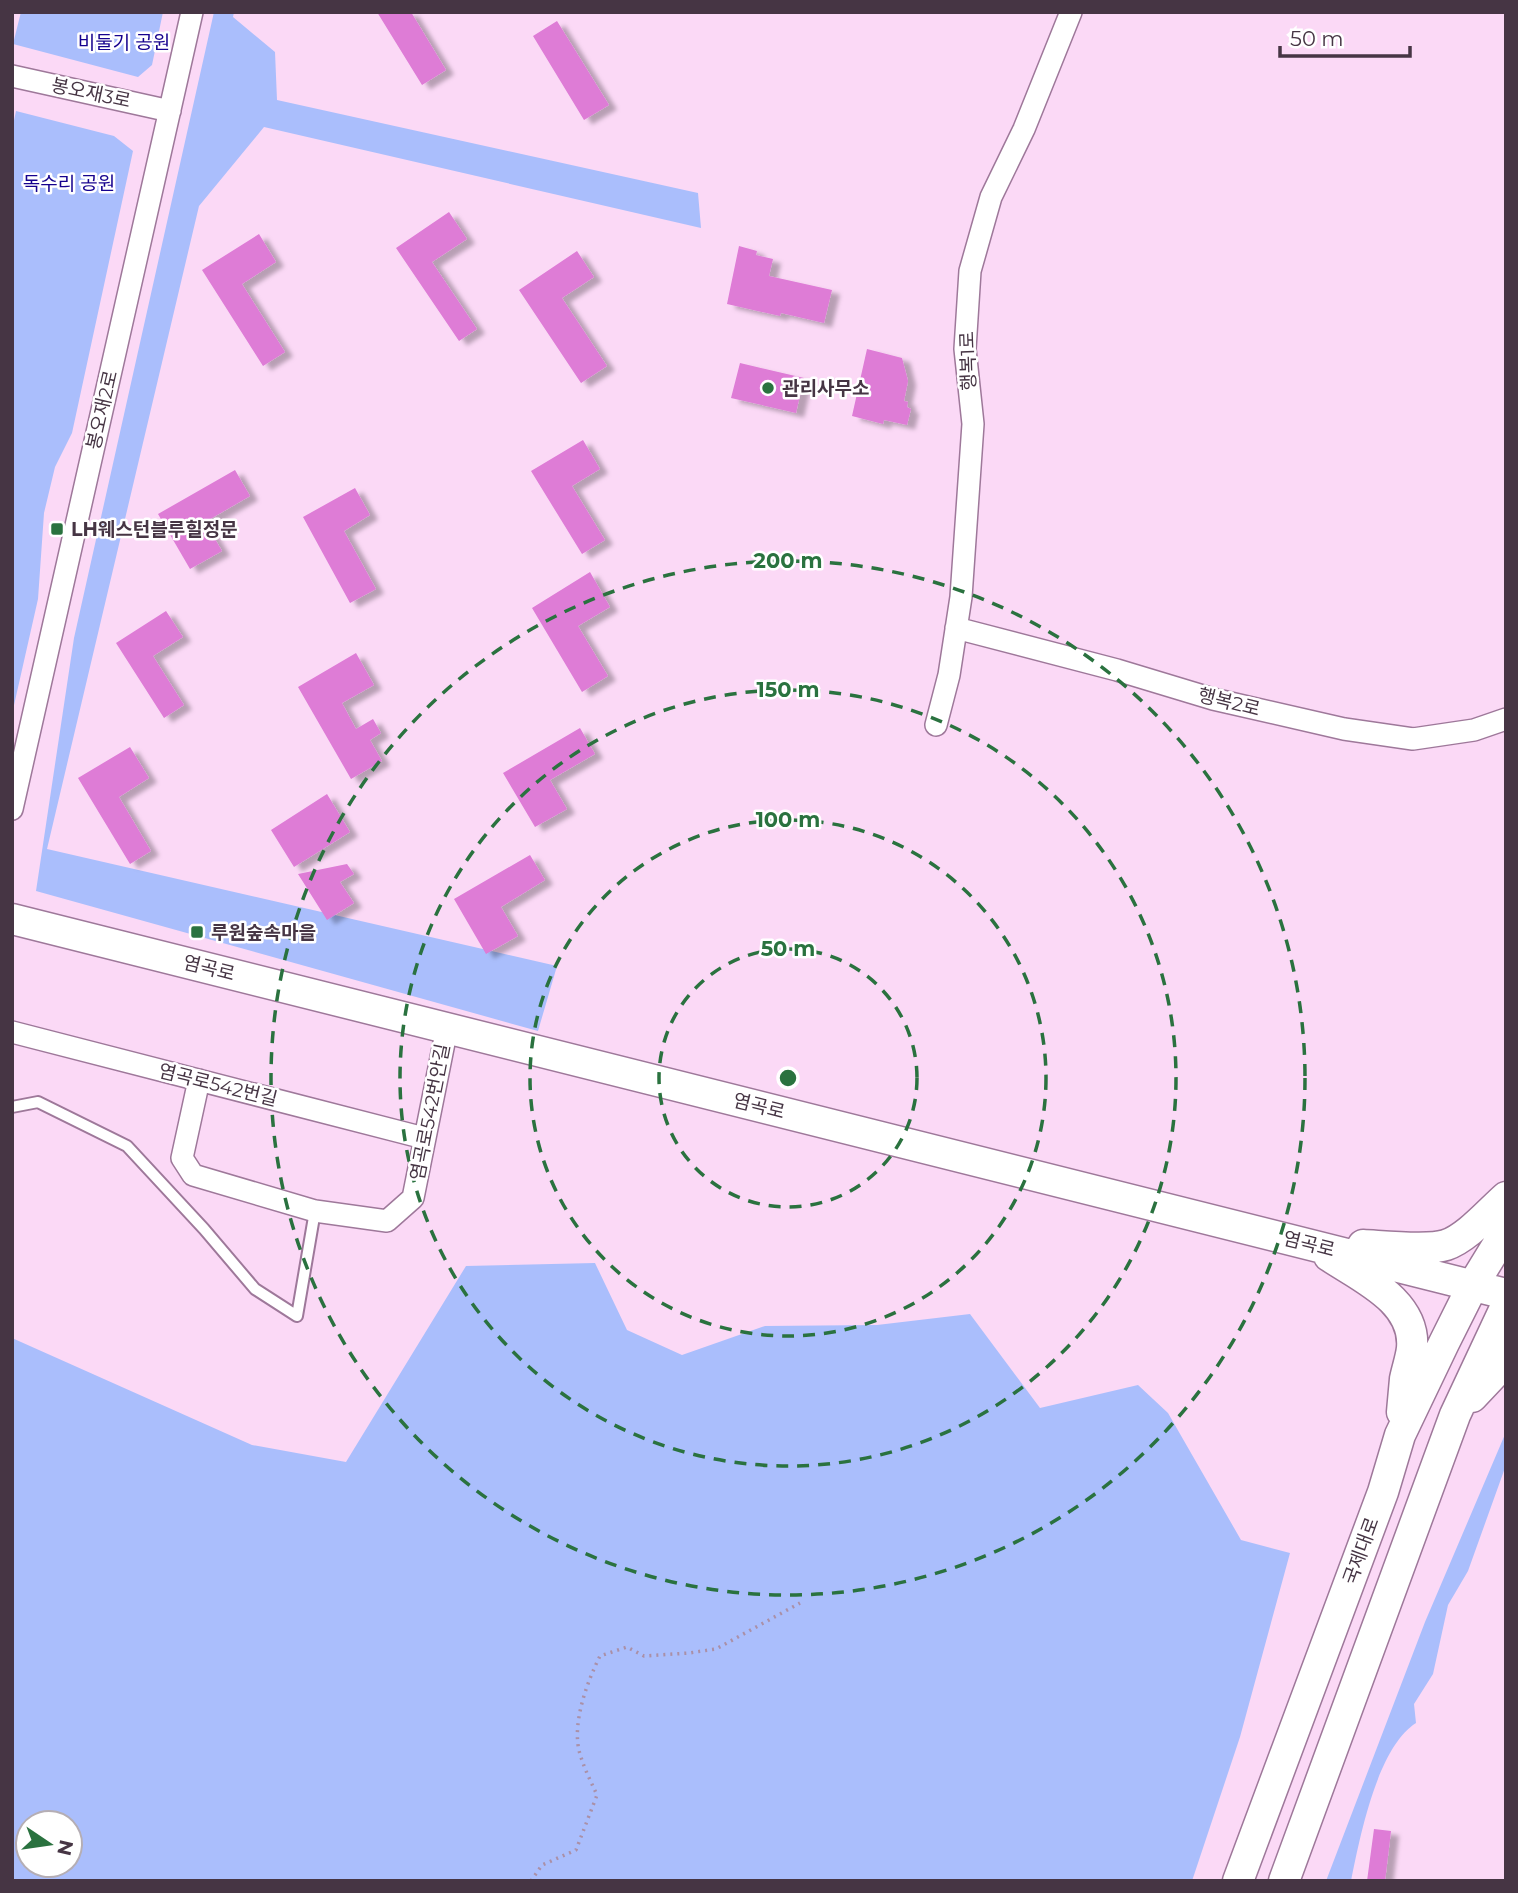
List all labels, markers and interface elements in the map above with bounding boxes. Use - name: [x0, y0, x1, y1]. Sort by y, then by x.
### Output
- scale bar: [1280, 14, 1410, 58]
- text: 50 m: [1290, 26, 1344, 51]
- park label: 비둘기 공원: [78, 31, 170, 54]
- street label: 봉오재3로: [49, 73, 133, 113]
- park label: 독수리 공원: [23, 172, 115, 195]
- street label: 행복1로: [955, 331, 981, 391]
- street label: 봉오재2로: [82, 368, 122, 452]
- place label: 관리사무소: [782, 377, 869, 400]
- marker: 관리사무소: [760, 380, 776, 396]
- place label: LH웨스턴블루힐정문: [71, 518, 238, 541]
- marker: LH웨스턴블루힐정문: [49, 521, 65, 537]
- text: 200 m: [754, 548, 822, 573]
- text: 150 m: [757, 677, 819, 702]
- street label: 행복2로: [1196, 683, 1262, 721]
- text: 100 m: [756, 807, 820, 832]
- place label: 루원숲속마을: [211, 921, 316, 944]
- marker: 루원숲속마을: [189, 924, 205, 940]
- text: 50 m: [761, 936, 815, 961]
- street label: 염곡로: [181, 950, 237, 986]
- street label: 염곡로542번안길: [405, 1042, 455, 1182]
- street label: 염곡로542번길: [156, 1059, 280, 1111]
- centre of rings: [776, 1066, 800, 1090]
- street label: 염곡로: [731, 1088, 787, 1124]
- street label: 염곡로: [1281, 1226, 1337, 1262]
- street label: 국제대로: [1338, 1514, 1384, 1588]
- north arrow: [14, 1809, 84, 1879]
- text: N: [52, 1838, 78, 1858]

